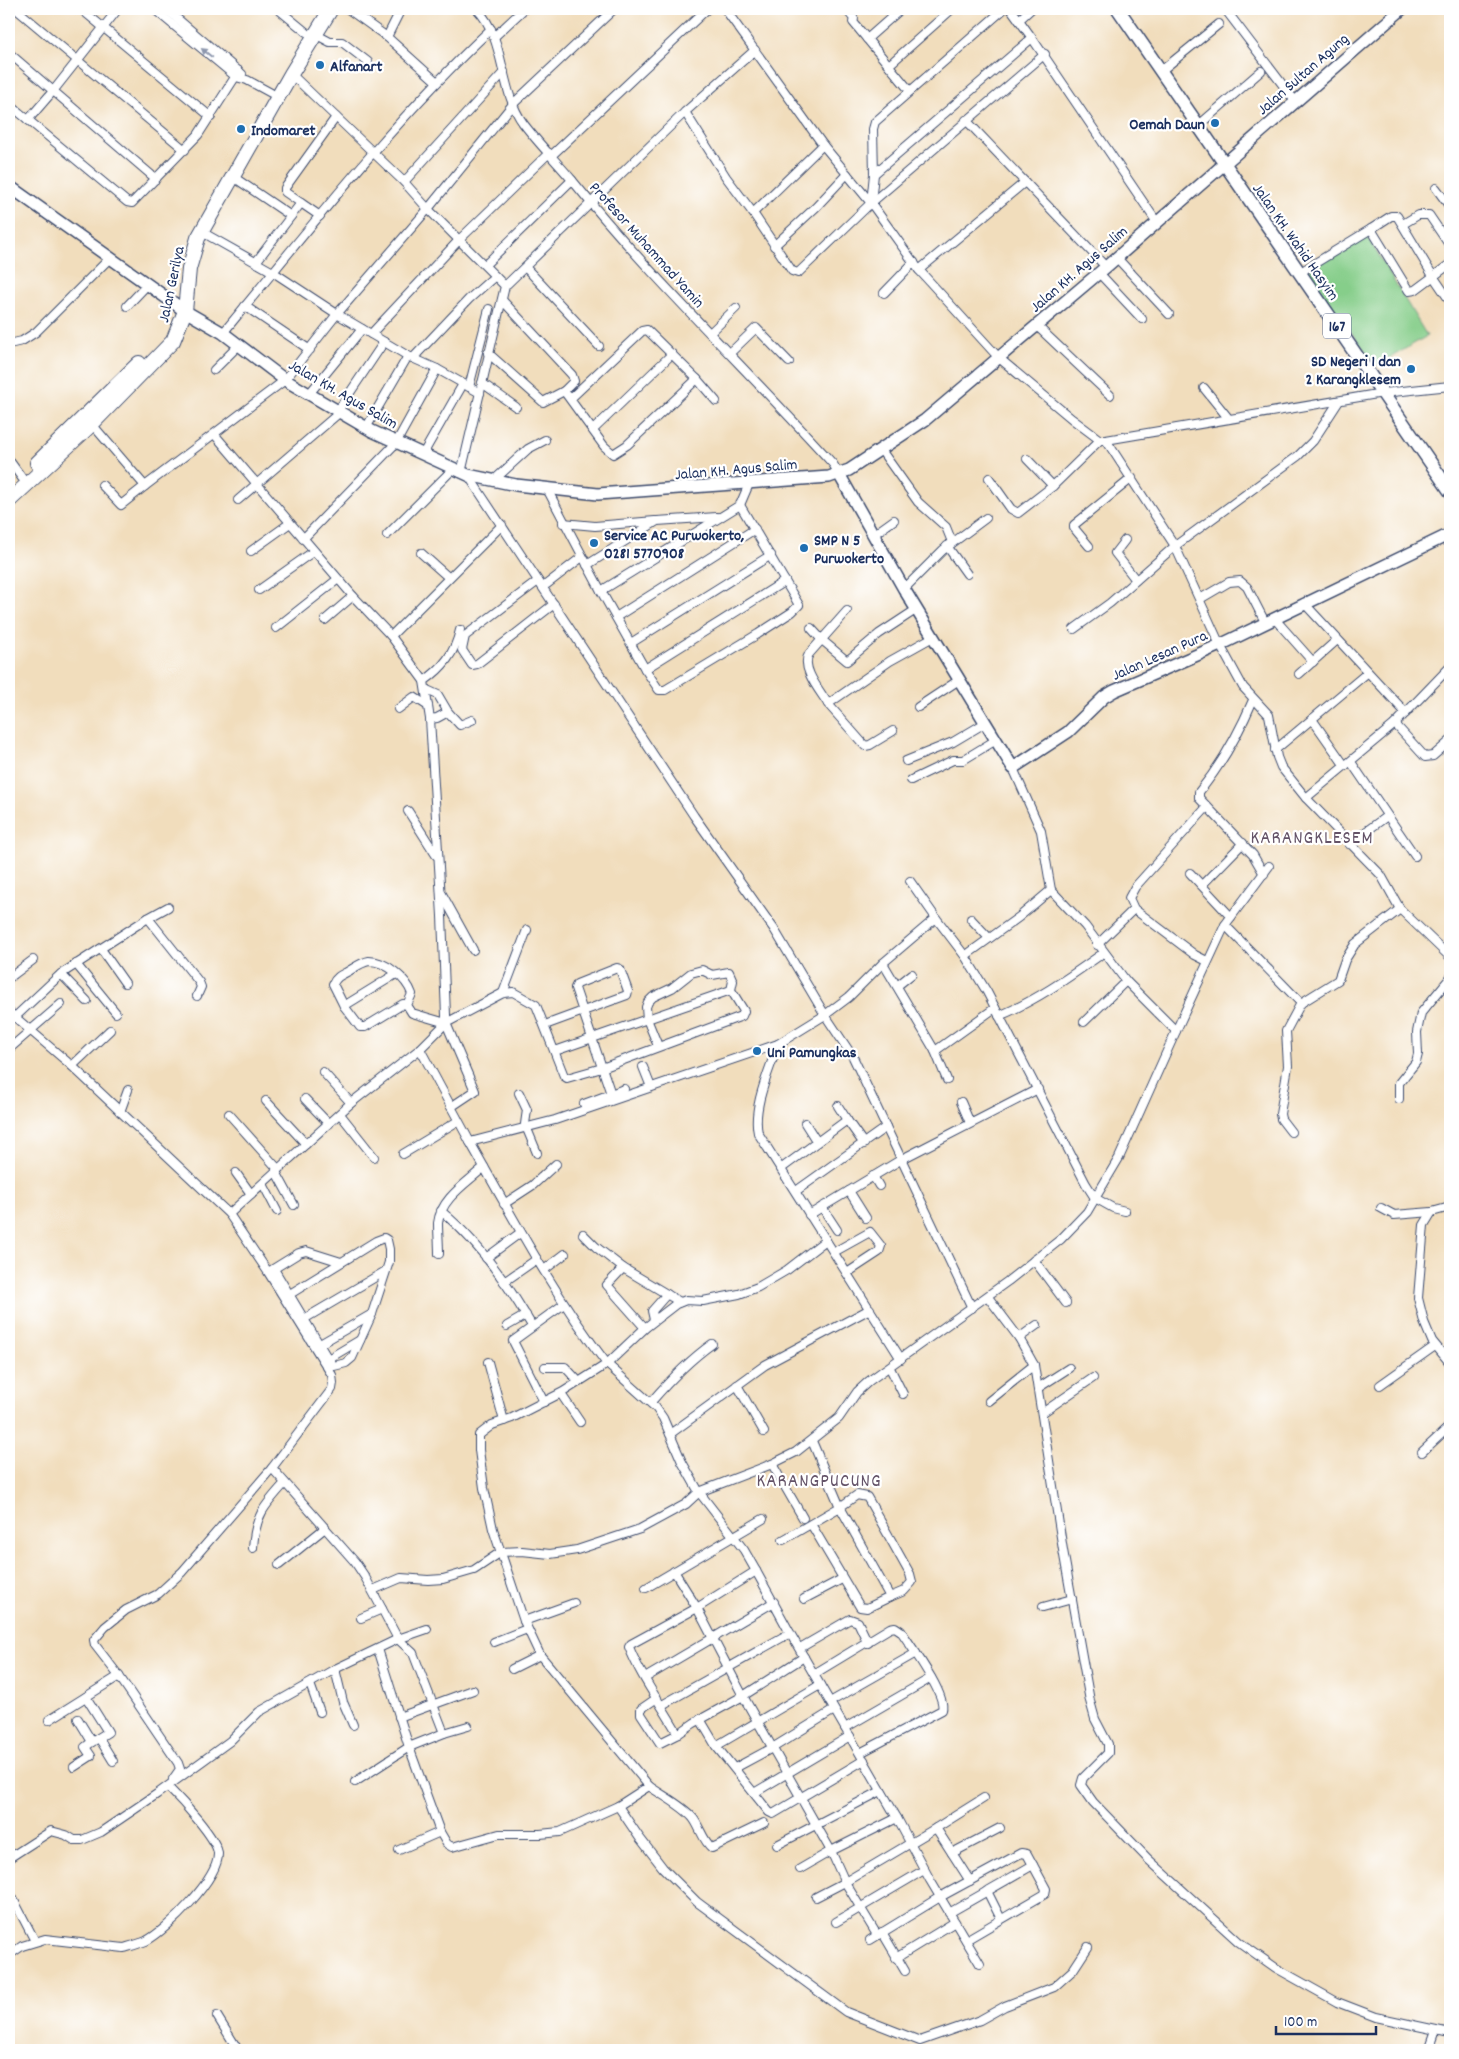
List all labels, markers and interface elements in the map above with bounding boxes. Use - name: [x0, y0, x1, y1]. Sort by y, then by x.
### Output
- street label: Jalan Sultan Agung: [1253, 28, 1355, 121]
- one-way arrow: [201, 48, 214, 59]
- place label: Alfanart: [330, 56, 383, 79]
- marker: Alfanart: [314, 59, 326, 71]
- place label: Oemah Daun: [1129, 114, 1205, 137]
- marker: Oemah Daun: [1209, 117, 1221, 129]
- place label: Indomaret: [251, 120, 315, 143]
- marker: Indomaret: [235, 123, 247, 135]
- street label: Profesor Muhammad Yamin: [583, 177, 709, 314]
- street label: Jalan KH. Wahid Hasyim: [1246, 179, 1344, 306]
- street label: Jalan KH. Agus Salim: [1026, 221, 1134, 319]
- street label: Jalan Gerilya: [153, 244, 192, 325]
- road number: 167: [1323, 314, 1351, 338]
- place label: SD Negeri 1 dan 2 Karangklesem: [1305, 351, 1401, 392]
- street label: Jalan KH. Agus Salim: [284, 354, 402, 436]
- marker: SD Negeri 1 dan 2 Karangklesem: [1405, 363, 1417, 375]
- street label: Jalan KH. Agus Salim: [674, 454, 798, 487]
- place label: Service AC Purwokerto, 0281 5770908: [604, 525, 744, 566]
- place label: SMP N 5 Purwokerto: [814, 530, 884, 571]
- marker: Service AC Purwokerto, 0281 5770908: [588, 537, 600, 549]
- marker: SMP N 5 Purwokerto: [798, 542, 810, 554]
- street label: Jalan Lesan Pura: [1109, 625, 1212, 688]
- district label: KARANGKLESEM: [1250, 826, 1374, 853]
- place label: Uni Pamungkas: [767, 1042, 857, 1065]
- marker: Uni Pamungkas: [751, 1045, 763, 1057]
- district label: KARANGPUCUNG: [756, 1469, 882, 1496]
- scale bar: [1276, 2004, 1376, 2036]
- text: 100 m: [1284, 2012, 1317, 2034]

